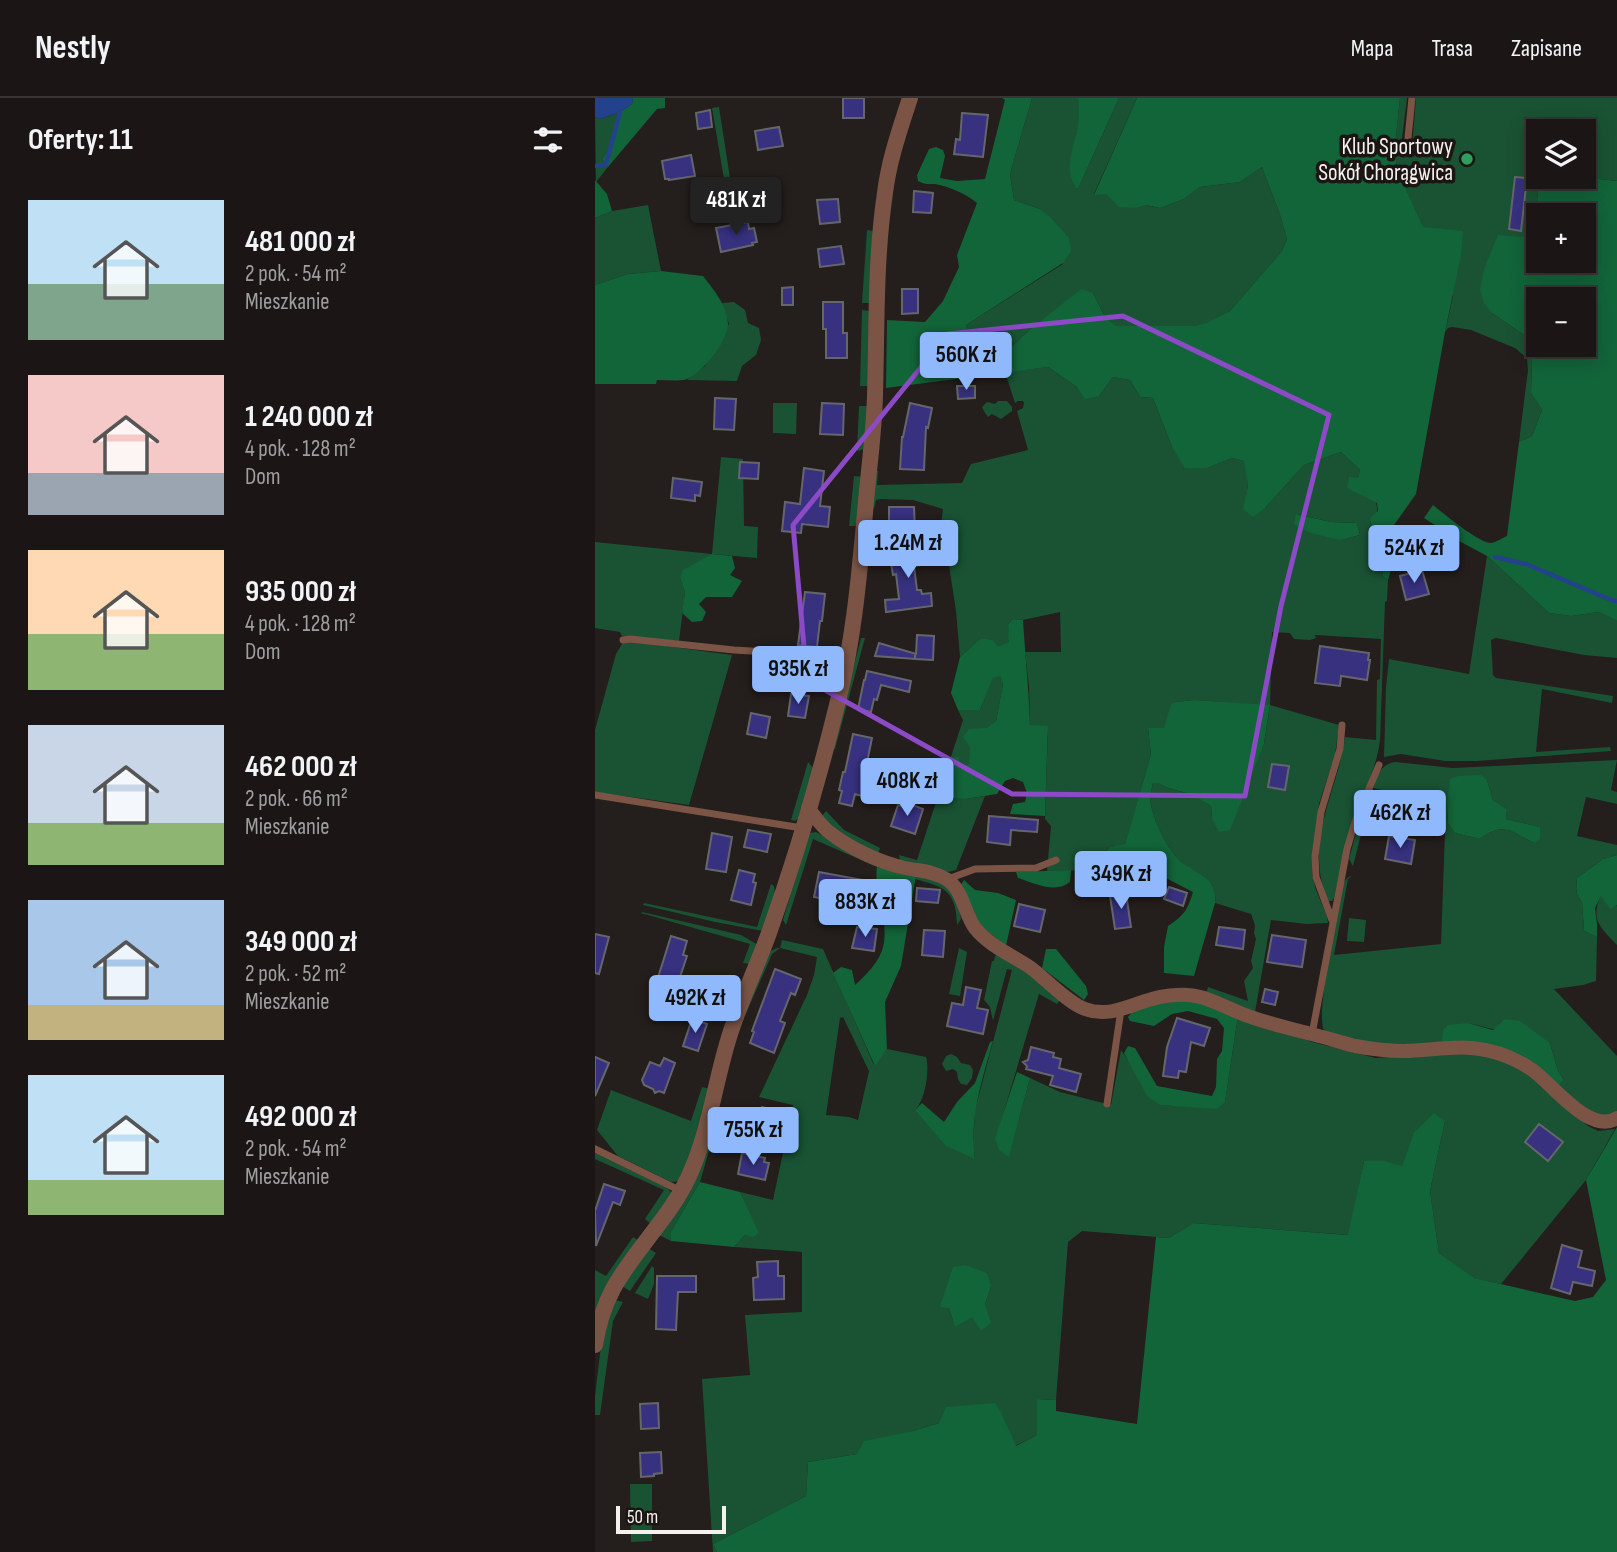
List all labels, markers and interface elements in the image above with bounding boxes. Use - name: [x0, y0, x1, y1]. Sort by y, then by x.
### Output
- text: Nestly: [35, 28, 111, 68]
- text: Mapa: [1351, 34, 1394, 63]
- text: Trasa: [1432, 34, 1473, 63]
- text: Zapisane: [1511, 34, 1582, 63]
- map controls: [1526, 119, 1596, 357]
- button: layers: [1526, 119, 1596, 189]
- icon: filters: [529, 121, 567, 159]
- text: Oferty: 11: [28, 122, 133, 158]
- place label: Klub Sportowy Sokół Chorągwica: [1318, 133, 1453, 187]
- marker: Klub Sportowy Sokół Chorągwica: [1459, 151, 1475, 167]
- pin: 481K zł: [671, 178, 801, 237]
- text: 481K zł: [706, 186, 766, 214]
- button: +: [1526, 203, 1596, 273]
- text: 481 000 zł: [245, 224, 355, 260]
- icon: home: [84, 228, 168, 312]
- text: 2 pok. · 54 m²: [245, 260, 347, 288]
- button: −: [1526, 287, 1596, 357]
- text: Mieszkanie: [245, 288, 329, 316]
- pin: 560K zł: [901, 332, 1031, 392]
- text: 560K zł: [936, 341, 996, 369]
- text: 1 240 000 zł: [245, 399, 373, 435]
- icon: home: [84, 403, 168, 487]
- text: 4 pok. · 128 m²: [245, 435, 356, 463]
- text: Dom: [245, 463, 281, 491]
- pin: 1.24M zł: [836, 520, 980, 580]
- pin: 524K zł: [1349, 526, 1479, 585]
- text: 1.24M zł: [874, 529, 942, 557]
- text: 524K zł: [1384, 534, 1444, 562]
- text: 935 000 zł: [245, 574, 356, 610]
- icon: home: [84, 578, 168, 662]
- text: 4 pok. · 128 m²: [245, 610, 356, 638]
- text: Dom: [245, 638, 281, 666]
- pin: 935K zł: [733, 646, 863, 706]
- text: 935K zł: [768, 655, 828, 683]
- text: 462 000 zł: [245, 749, 356, 785]
- icon: home: [84, 753, 168, 837]
- pin: 408K zł: [842, 758, 972, 818]
- text: 408K zł: [876, 767, 938, 795]
- text: 2 pok. · 66 m²: [245, 785, 348, 813]
- pin: 462K zł: [1335, 790, 1465, 850]
- text: 462K zł: [1370, 799, 1430, 827]
- text: Mieszkanie: [245, 813, 329, 841]
- pin: 349K zł: [1056, 852, 1186, 911]
- text: 349K zł: [1091, 860, 1151, 888]
- pin: 883K zł: [800, 880, 930, 939]
- text: 883K zł: [835, 888, 895, 916]
- text: 349 000 zł: [245, 924, 357, 960]
- icon: home: [84, 928, 168, 1012]
- text: 2 pok. · 52 m²: [245, 960, 347, 988]
- pin: 492K zł: [630, 976, 760, 1035]
- text: 492K zł: [665, 984, 725, 1012]
- text: Mieszkanie: [245, 988, 329, 1016]
- text: 492 000 zł: [245, 1099, 356, 1135]
- icon: home: [84, 1103, 168, 1187]
- pin: 755K zł: [688, 1108, 818, 1167]
- text: 755K zł: [724, 1116, 782, 1144]
- text: 2 pok. · 54 m²: [245, 1135, 347, 1163]
- text: Mieszkanie: [245, 1163, 329, 1191]
- scale bar: [616, 1503, 726, 1535]
- text: 50 m: [627, 1506, 658, 1529]

